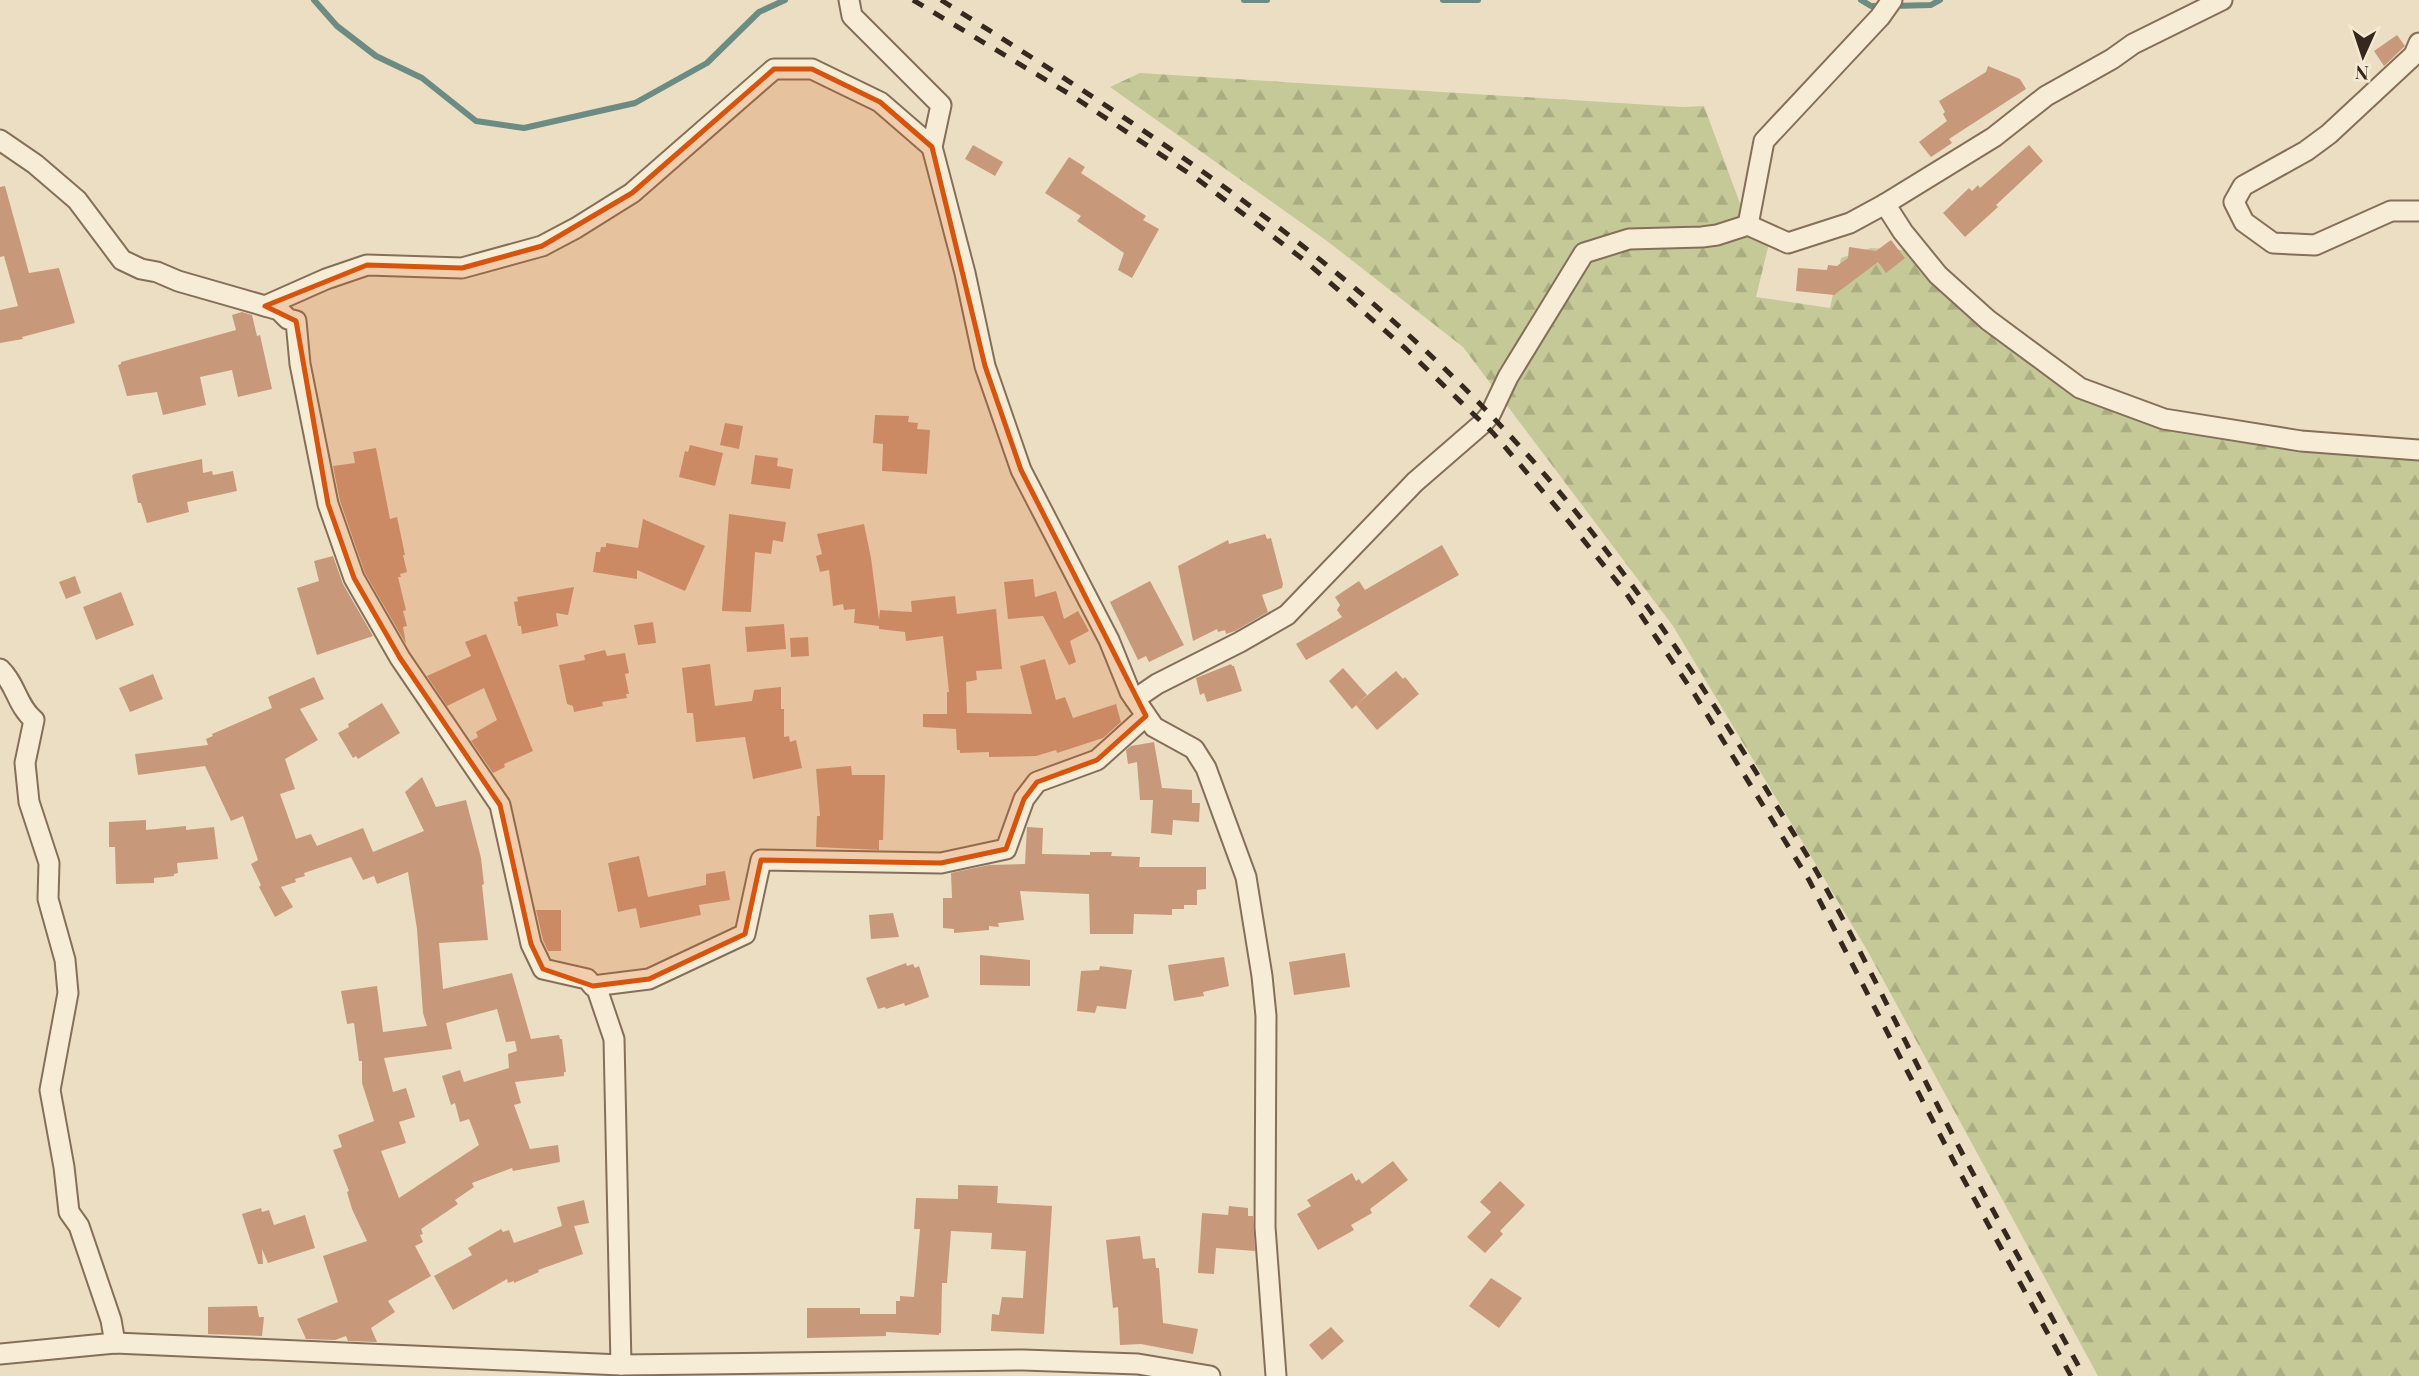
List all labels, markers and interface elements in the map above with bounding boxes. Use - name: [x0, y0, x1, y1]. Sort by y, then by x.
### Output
- north arrow: [2328, 21, 2398, 91]
- text: N: [2354, 61, 2370, 87]

